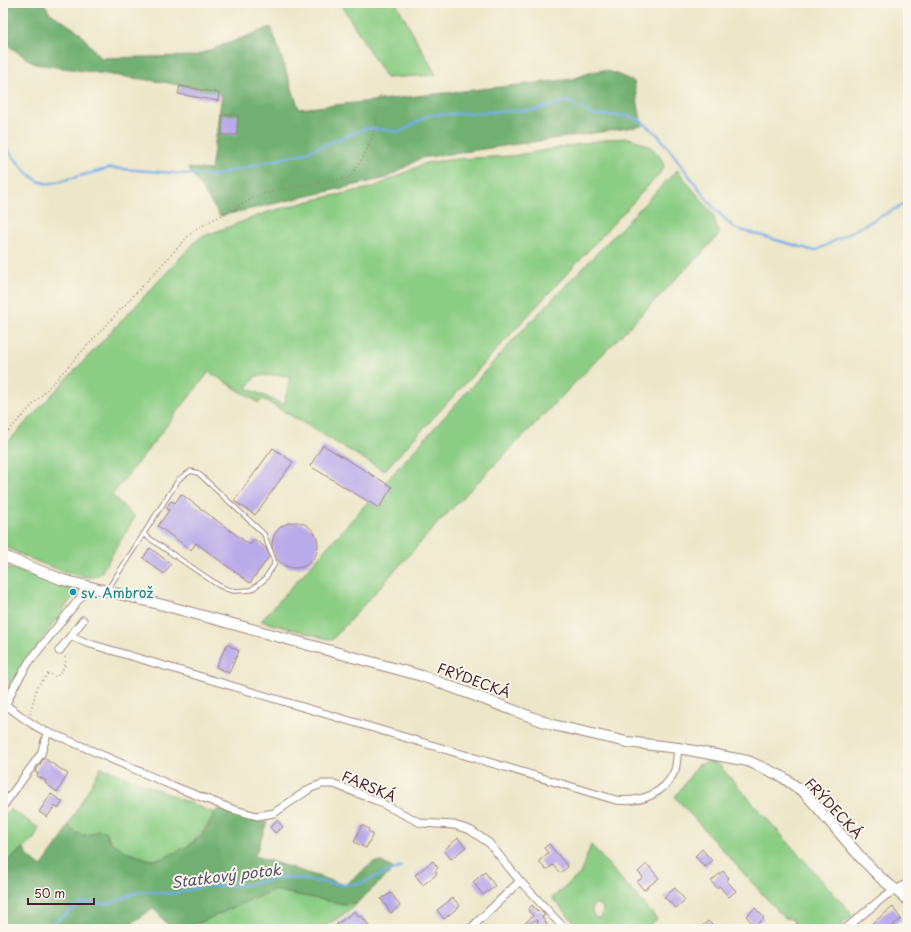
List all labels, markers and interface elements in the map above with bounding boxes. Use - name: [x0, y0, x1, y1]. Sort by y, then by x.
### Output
- place label: sv. Ambrož: [81, 582, 153, 603]
- marker: sv. Ambrož: [68, 587, 78, 597]
- street label: FRÝDECKÁ: [435, 657, 514, 703]
- street label: FARSKÁ: [339, 765, 400, 807]
- street label: FRÝDECKÁ: [800, 773, 868, 843]
- water label: Statkový potok: [170, 857, 283, 893]
- scale bar: [28, 880, 94, 906]
- text: 50 m: [34, 884, 65, 902]

